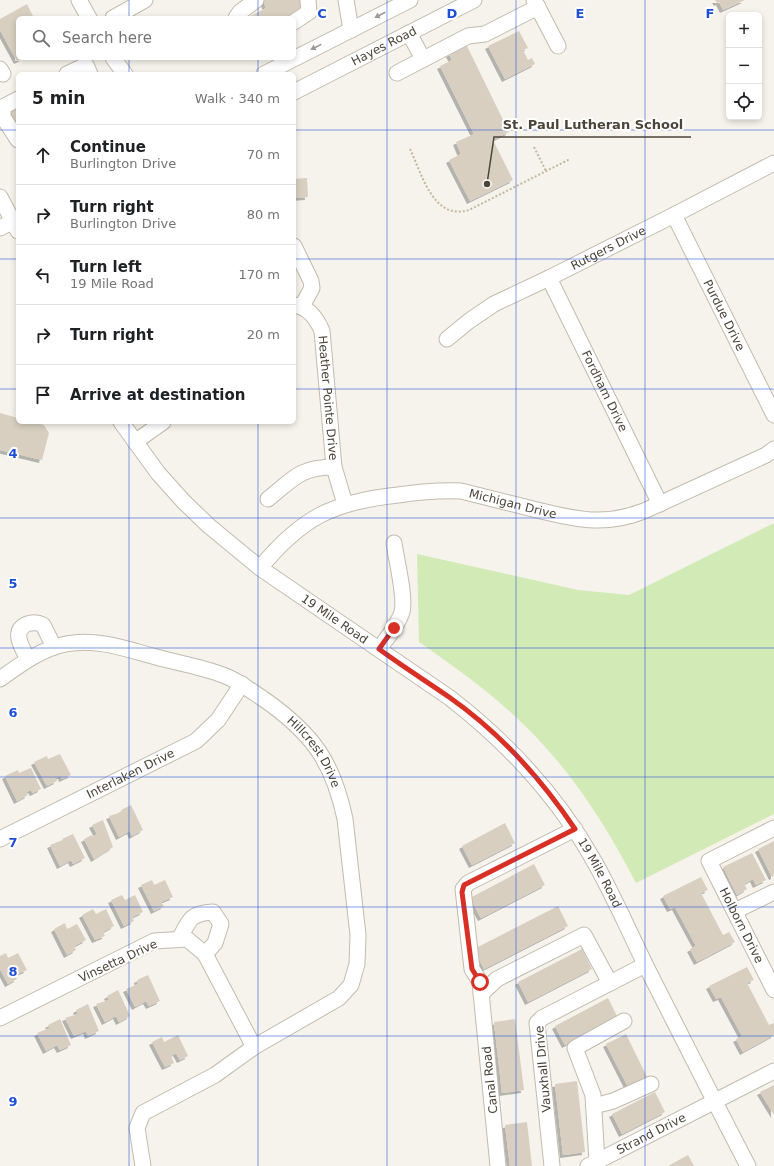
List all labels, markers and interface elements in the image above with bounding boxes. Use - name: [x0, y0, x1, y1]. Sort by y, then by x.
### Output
- text: C: [317, 6, 327, 21]
- text: D: [447, 6, 458, 21]
- text: E: [576, 6, 584, 21]
- text: F: [706, 6, 714, 21]
- one-way arrow: [375, 12, 386, 18]
- map controls: [726, 12, 762, 120]
- button: +: [726, 12, 762, 48]
- search box: [16, 16, 296, 60]
- street label: Hayes Road: [349, 24, 419, 68]
- icon: search: [30, 27, 52, 49]
- text: Search here: [62, 29, 152, 47]
- one-way arrow: [310, 44, 321, 50]
- button: −: [726, 48, 762, 84]
- button: locate: [726, 84, 762, 120]
- text: 5 min: [32, 88, 85, 108]
- text: Walk · 340 m: [195, 91, 280, 106]
- callout: St. Paul Lutheran School: [494, 112, 691, 137]
- text: St. Paul Lutheran School: [503, 117, 683, 132]
- text: Continue: [70, 138, 146, 156]
- icon: ahead: [32, 144, 54, 166]
- text: 70 m: [247, 147, 280, 162]
- text: Burlington Drive: [70, 156, 176, 171]
- text: Turn right: [70, 198, 154, 216]
- icon: right: [32, 204, 54, 226]
- text: 80 m: [247, 207, 280, 222]
- text: Burlington Drive: [70, 216, 176, 231]
- street label: Rutgers Drive: [569, 223, 648, 273]
- text: Turn left: [70, 258, 142, 276]
- icon: left: [32, 264, 54, 286]
- text: 170 m: [238, 267, 280, 282]
- text: 19 Mile Road: [70, 276, 154, 291]
- street label: Purdue Drive: [700, 277, 748, 353]
- icon: right: [32, 324, 54, 346]
- text: Turn right: [70, 326, 154, 344]
- text: 20 m: [247, 327, 280, 342]
- street label: Heather Pointe Drive: [315, 335, 340, 461]
- street label: Fordham Drive: [579, 348, 630, 434]
- icon: arrive: [32, 384, 54, 406]
- text: Arrive at destination: [70, 386, 245, 404]
- text: 4: [8, 446, 18, 461]
- street label: Michigan Drive: [467, 486, 558, 521]
- text: 5: [8, 576, 18, 591]
- street label: 19 Mile Road: [299, 591, 370, 647]
- route end: [385, 619, 403, 637]
- text: 6: [8, 705, 18, 720]
- street label: Hillcrest Drive: [284, 713, 343, 789]
- street label: Interlaken Drive: [84, 746, 177, 802]
- text: 7: [8, 835, 18, 850]
- street label: 19 Mile Road: [575, 835, 624, 910]
- street label: Holborn Drive: [717, 885, 766, 966]
- street label: Vinsetta Drive: [76, 937, 160, 985]
- text: 8: [8, 964, 18, 979]
- route start: [471, 973, 489, 991]
- street label: Vauxhall Drive: [532, 1025, 554, 1113]
- street label: Canal Road: [479, 1045, 501, 1115]
- text: 9: [8, 1094, 18, 1109]
- street label: Strand Drive: [614, 1110, 688, 1157]

